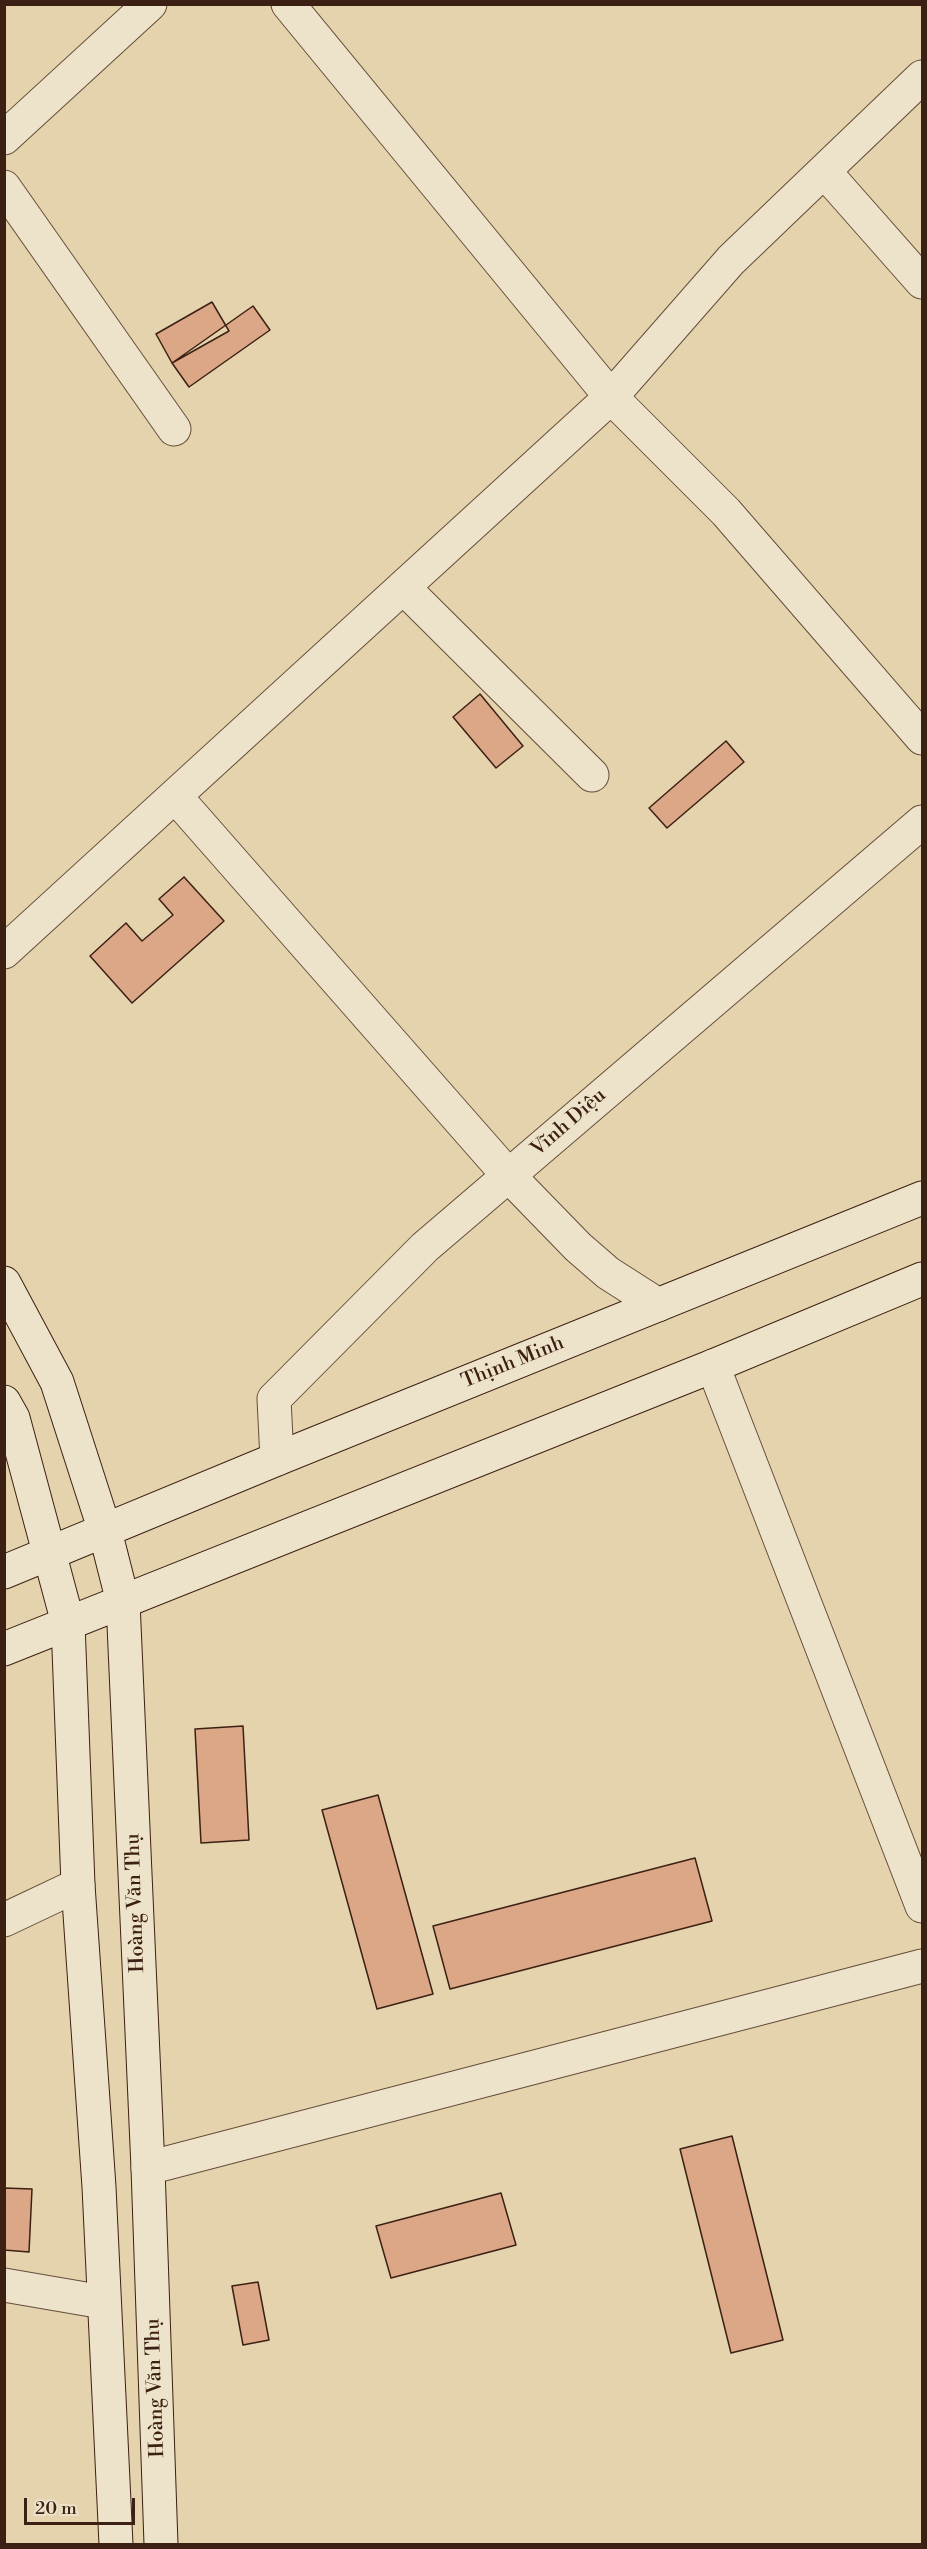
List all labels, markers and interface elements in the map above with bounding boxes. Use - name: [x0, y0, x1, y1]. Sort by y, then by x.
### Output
- street label: Vĩnh Diệu: [527, 1084, 611, 1162]
- street label: Thịnh Minh: [458, 1332, 568, 1394]
- street label: Hoàng Văn Thụ: [122, 1833, 150, 1973]
- street label: Hoàng Văn Thụ: [142, 2318, 170, 2458]
- scale bar: [27, 2486, 138, 2524]
- text: 20 m: [35, 2497, 77, 2520]

